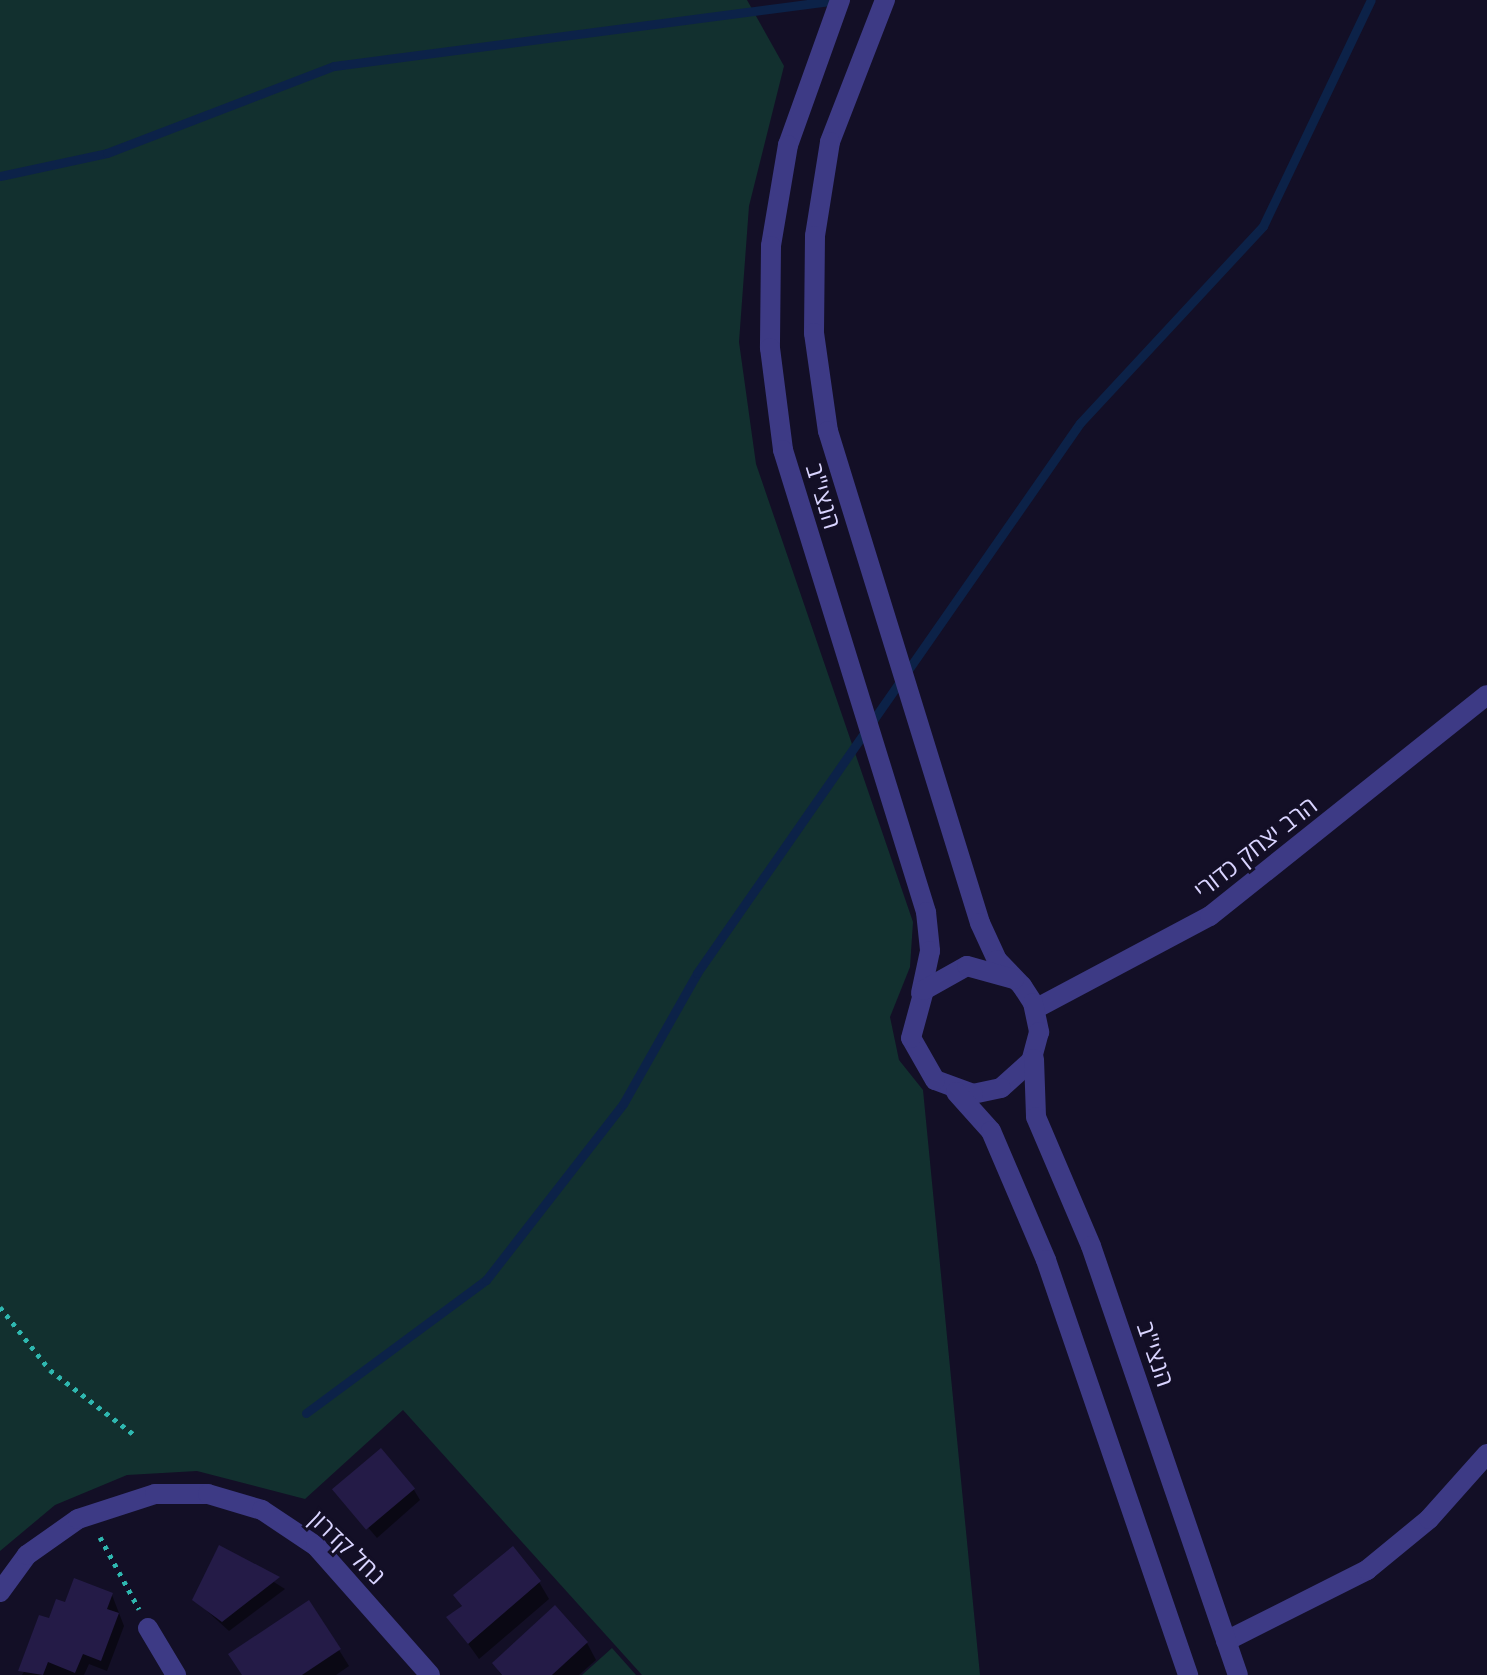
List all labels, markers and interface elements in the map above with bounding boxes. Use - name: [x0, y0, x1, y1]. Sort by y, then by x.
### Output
- street label: הנצי"ב: [800, 460, 848, 532]
- street label: הרב יצחק כדורי: [1188, 790, 1322, 904]
- street label: הנצי"ב: [1132, 1318, 1180, 1390]
- street label: נחל קדרון: [304, 1504, 392, 1590]

